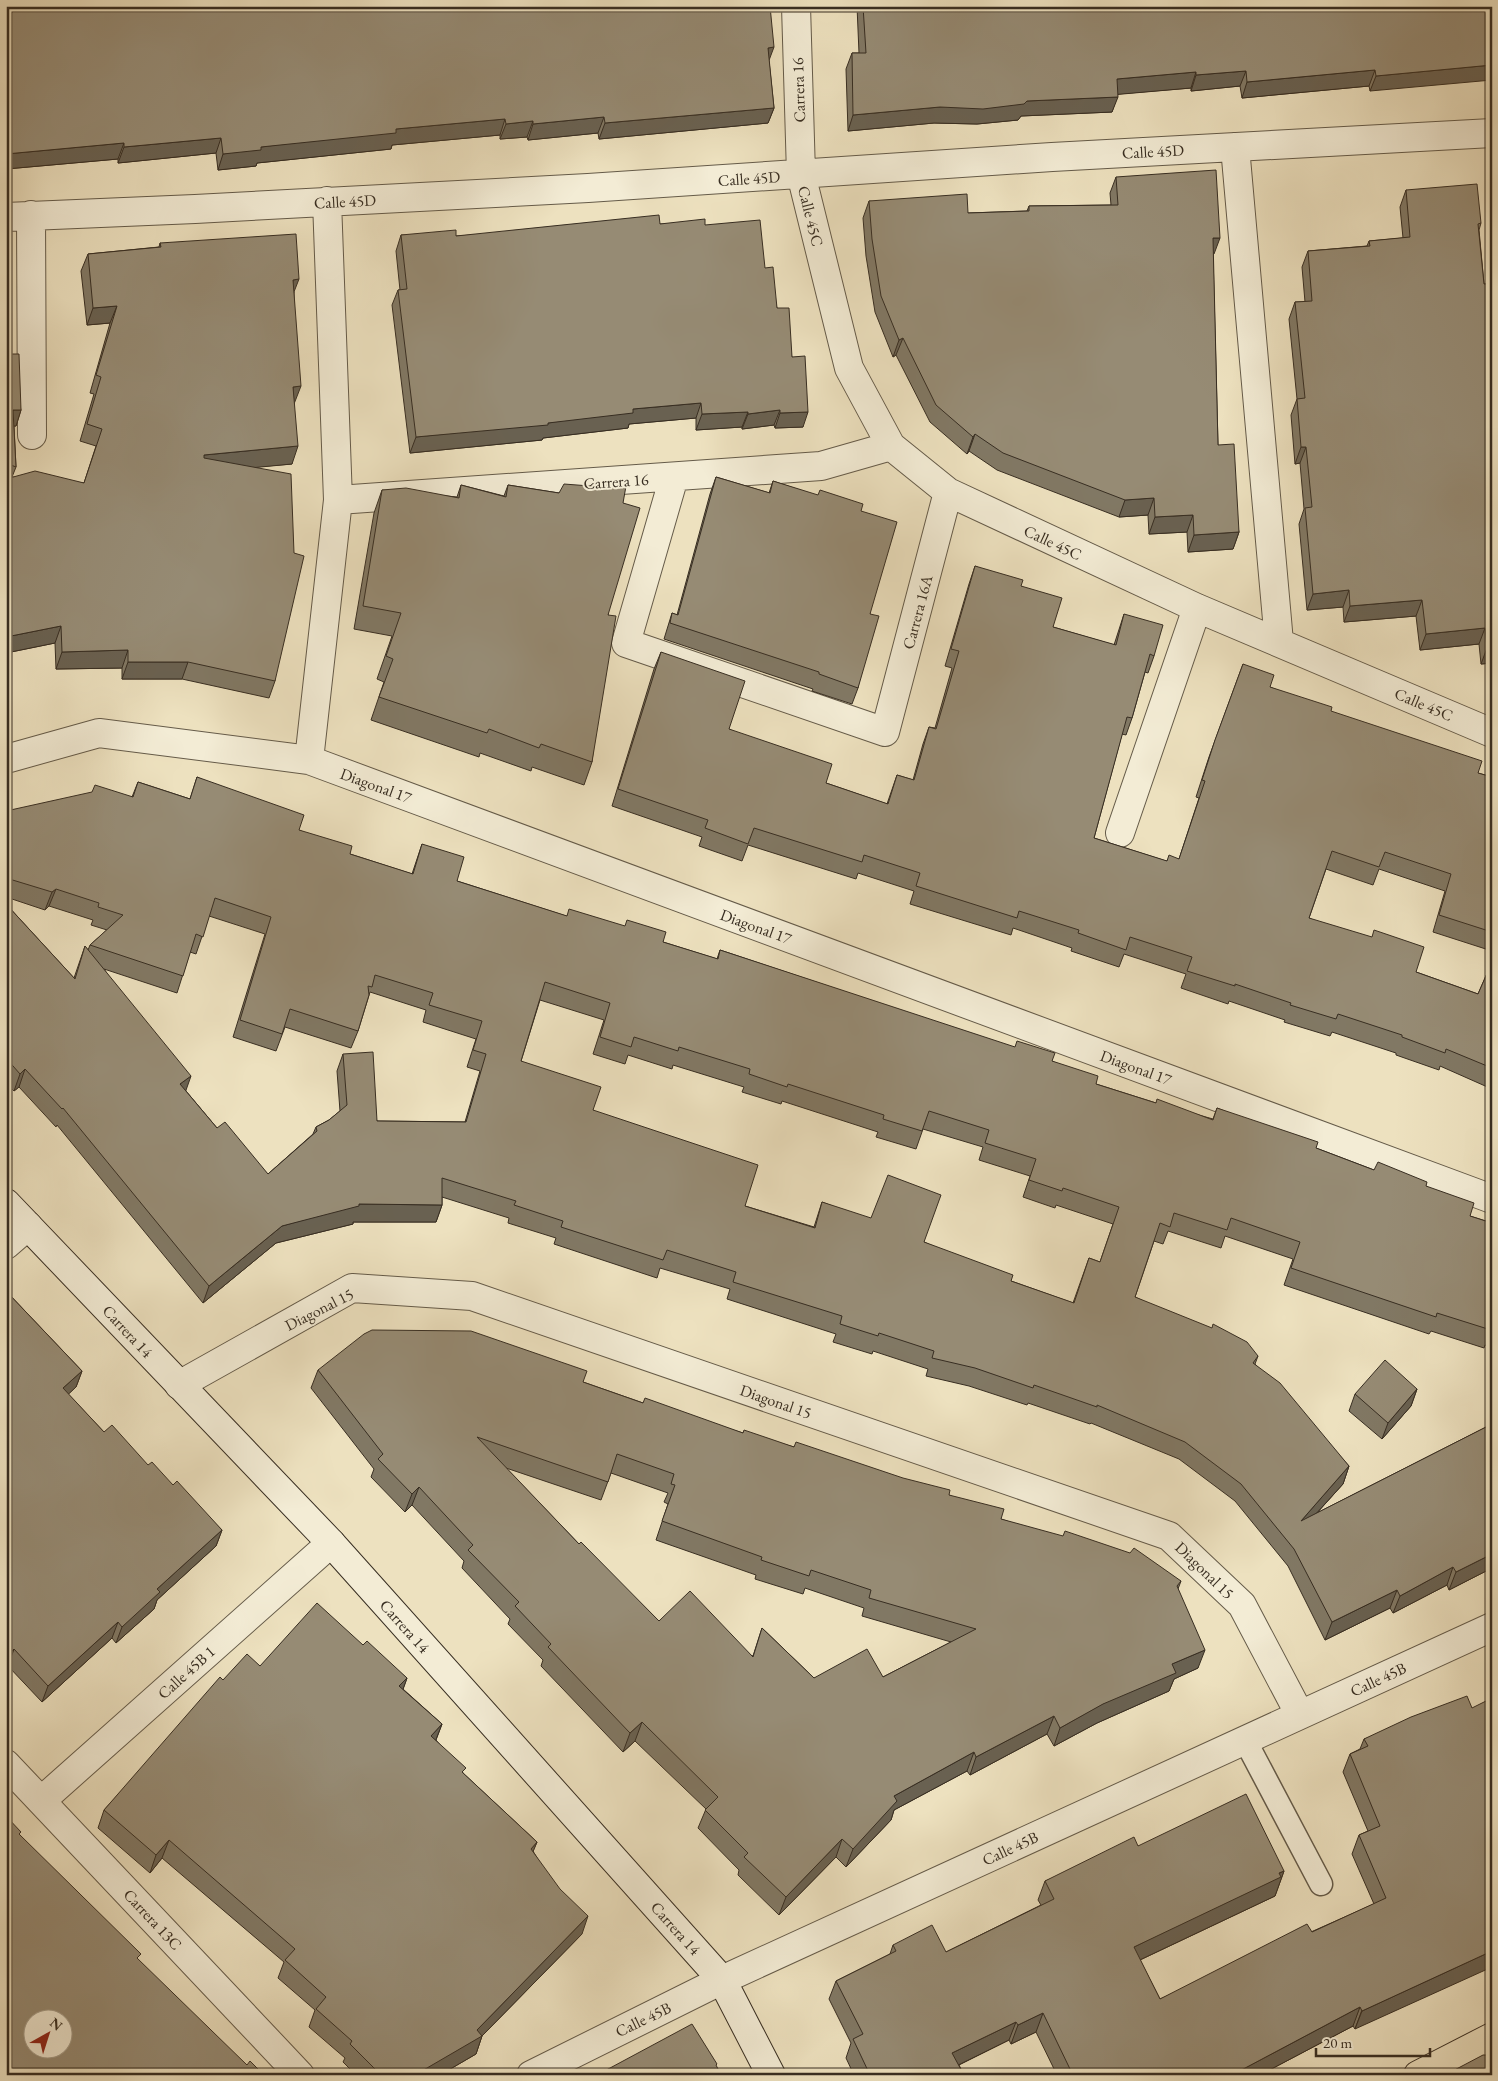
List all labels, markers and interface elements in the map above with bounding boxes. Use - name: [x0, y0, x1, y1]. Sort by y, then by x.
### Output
- street label: Carrera 16: [787, 57, 810, 123]
- street label: Calle 45D: [1121, 139, 1185, 164]
- street label: Calle 45D: [717, 166, 781, 191]
- street label: Calle 45C: [793, 184, 828, 249]
- street label: Calle 45D: [313, 189, 377, 214]
- street label: Carrera 16: [583, 469, 649, 494]
- street label: Calle 45C: [1020, 520, 1085, 565]
- street label: Carrera 16A: [897, 572, 938, 652]
- street label: Calle 45C: [1391, 683, 1456, 726]
- street label: Diagonal 17: [337, 763, 415, 808]
- street label: Diagonal 17: [717, 904, 795, 949]
- street label: Diagonal 17: [1097, 1045, 1175, 1090]
- street label: Diagonal 15: [281, 1283, 357, 1336]
- street label: Carrera 14: [98, 1300, 158, 1362]
- street label: Diagonal 15: [737, 1379, 814, 1424]
- street label: Diagonal 15: [1171, 1537, 1239, 1604]
- street label: Carrera 14: [375, 1595, 434, 1658]
- street label: Calle 45B 1: [153, 1641, 220, 1704]
- street label: Calle 45B: [1347, 1657, 1410, 1702]
- street label: Calle 45B: [979, 1826, 1042, 1871]
- street label: Carrera 13C: [119, 1884, 186, 1954]
- street label: Carrera 14: [646, 1897, 705, 1960]
- street label: Calle 45B: [612, 1997, 675, 2042]
- north arrow: [22, 2008, 72, 2058]
- text: N: [46, 2013, 67, 2035]
- scale bar: [1316, 2026, 1429, 2058]
- text: 20 m: [1323, 2033, 1352, 2052]

